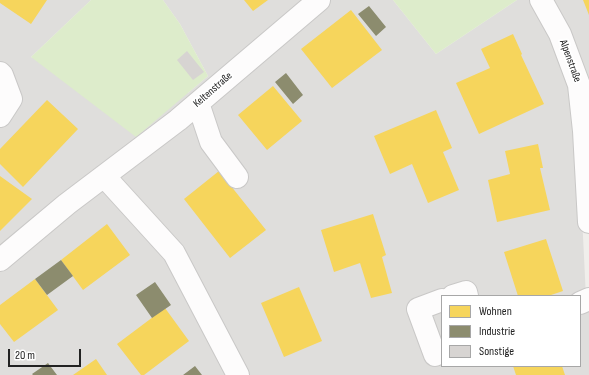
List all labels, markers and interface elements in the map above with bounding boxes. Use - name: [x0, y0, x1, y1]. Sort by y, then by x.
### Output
- street label: Alpenstraße: [556, 38, 584, 84]
- street label: Keltenstraße: [191, 70, 235, 110]
- legend: [441, 295, 581, 367]
- text: Wohnen: [479, 304, 512, 319]
- text: Industrie: [479, 324, 515, 339]
- scale bar: [10, 341, 83, 367]
- text: Sonstige: [479, 344, 514, 359]
- text: 20 m: [15, 348, 35, 363]

